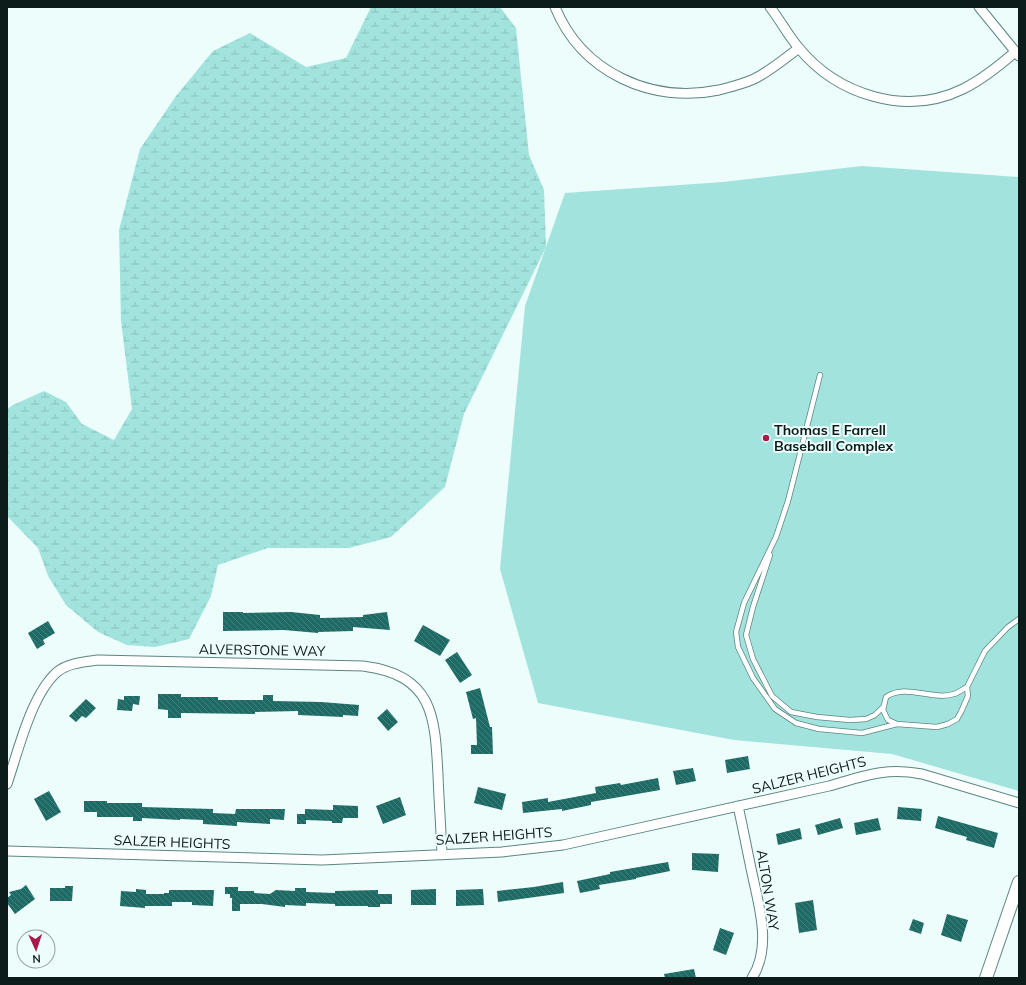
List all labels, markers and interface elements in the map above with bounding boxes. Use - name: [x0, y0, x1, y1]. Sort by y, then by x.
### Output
- place label: Thomas E Farrell Baseball Complex: [774, 421, 893, 455]
- marker: Thomas E Farrell Baseball Complex: [761, 433, 771, 443]
- street label: ALVERSTONE WAY: [199, 640, 326, 660]
- street label: SALZER HEIGHTS: [750, 752, 868, 798]
- street label: SALZER HEIGHTS: [435, 823, 553, 849]
- street label: SALZER HEIGHTS: [113, 831, 231, 853]
- street label: ALTON WAY: [753, 848, 783, 932]
- north arrow: [16, 929, 56, 969]
- text: N: [32, 952, 41, 966]

